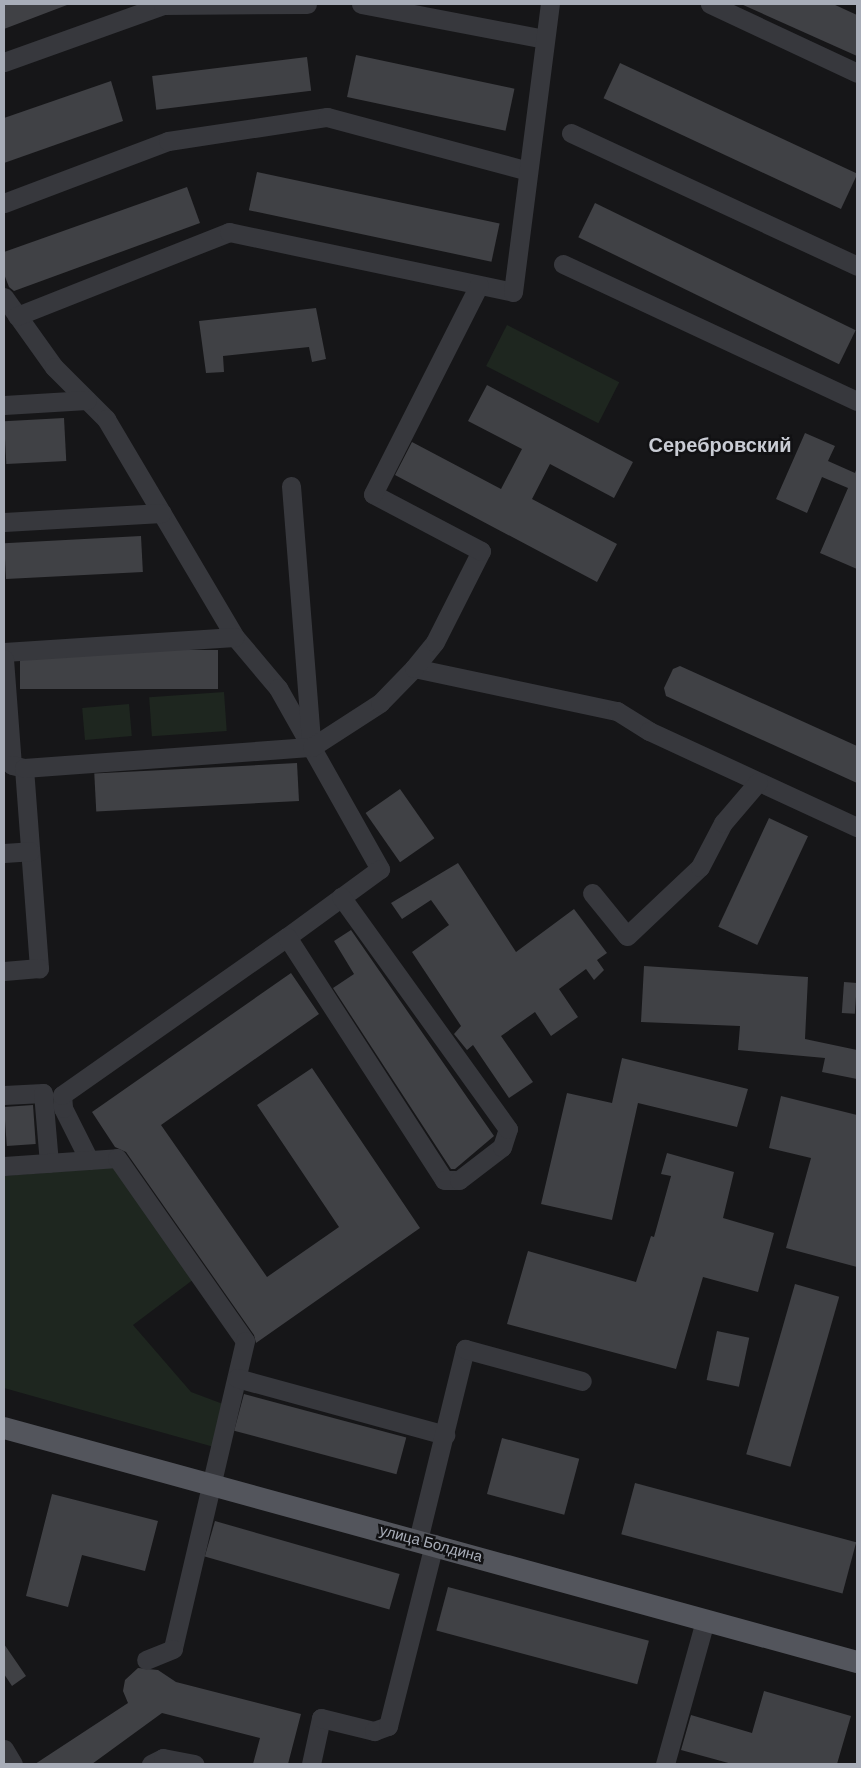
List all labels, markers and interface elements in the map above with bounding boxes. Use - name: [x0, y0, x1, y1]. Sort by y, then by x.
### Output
- district label: Серебровский: [649, 433, 791, 457]
- street label: улица Болдина: [378, 1522, 484, 1566]

